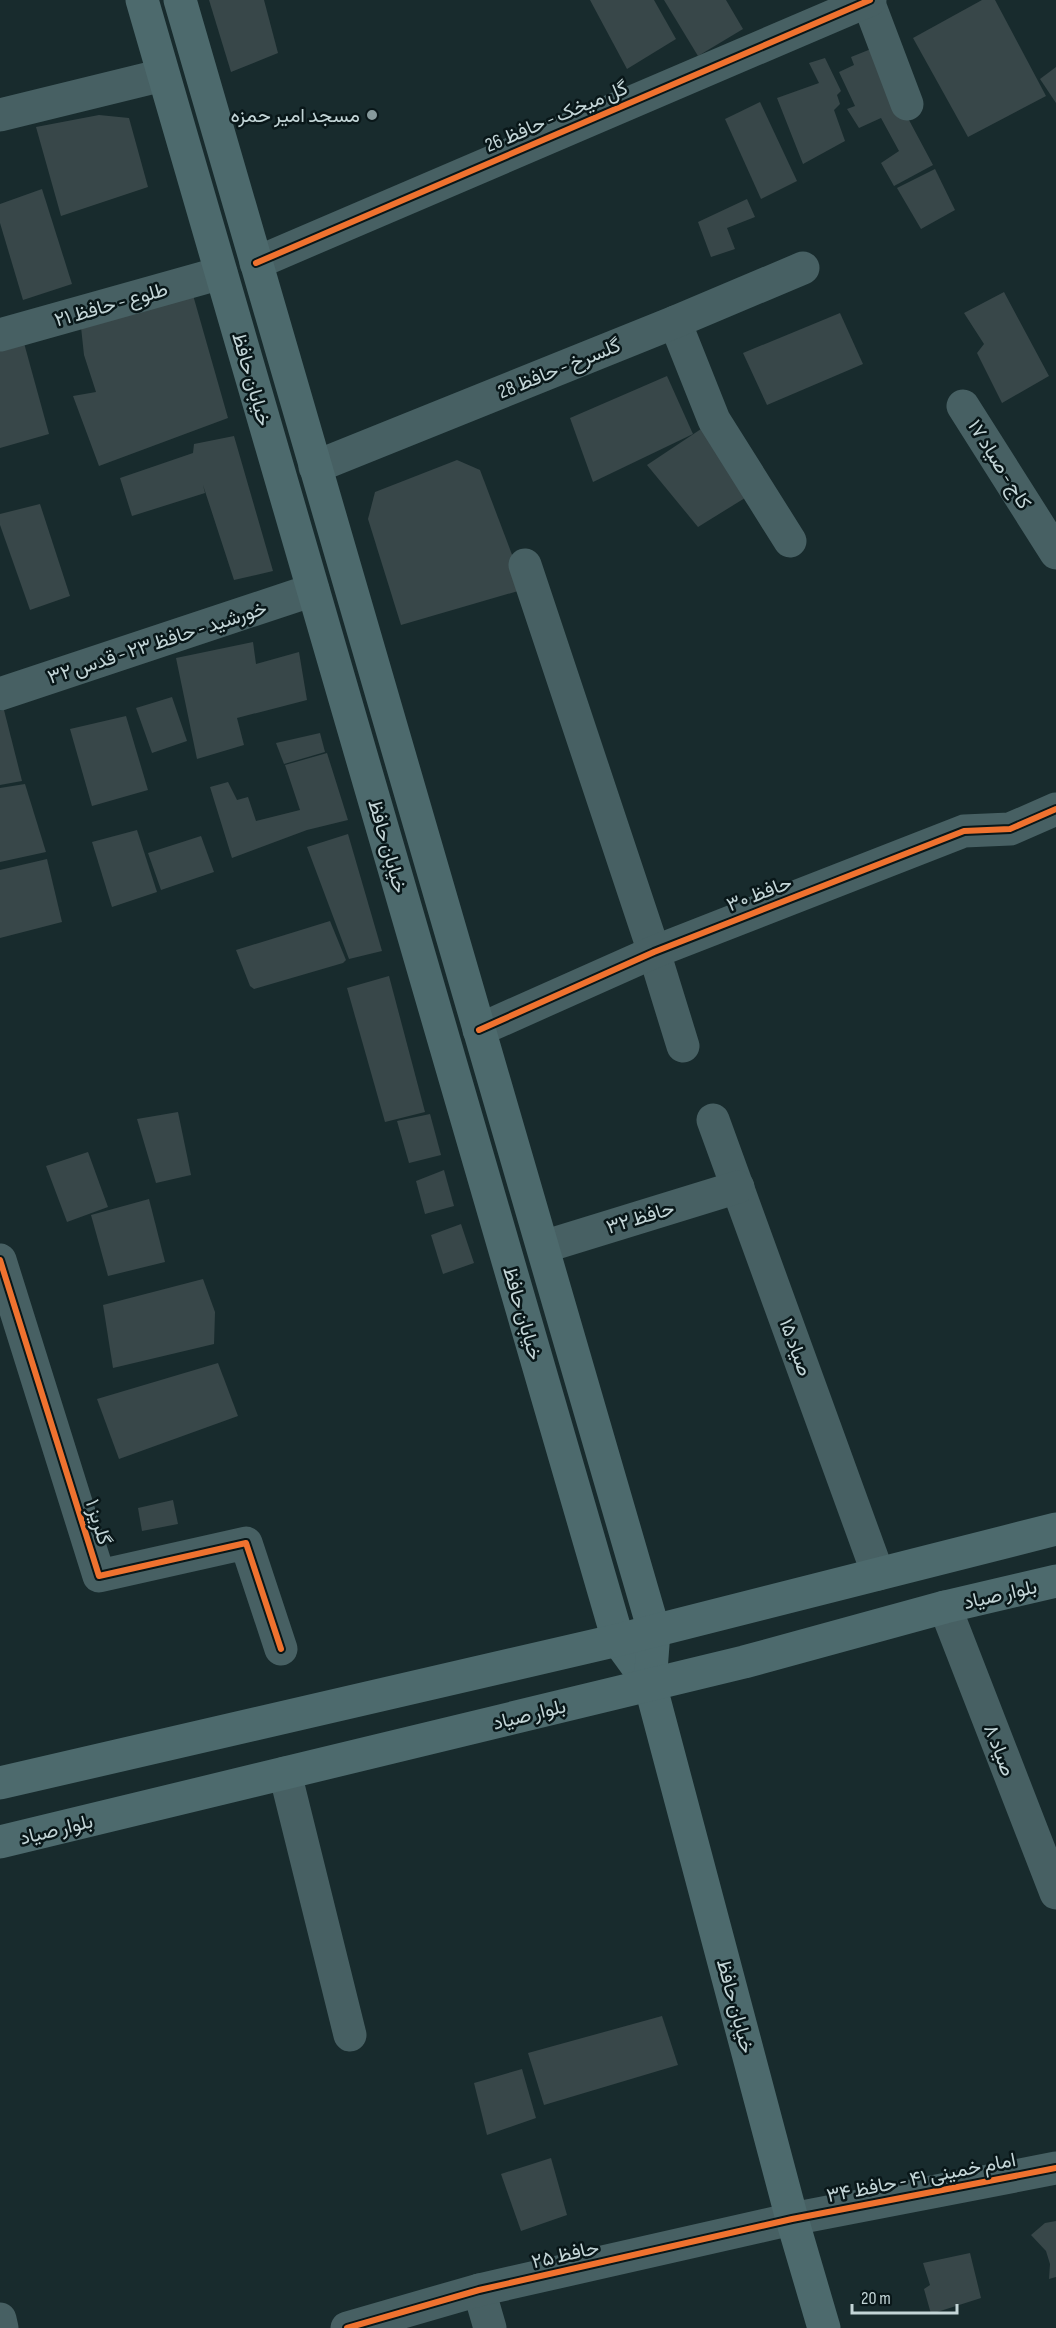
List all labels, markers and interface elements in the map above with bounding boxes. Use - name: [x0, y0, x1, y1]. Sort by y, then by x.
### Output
- street label: گل میخک - حافظ 26: [481, 76, 632, 158]
- place label: مسجد امیر حمزه: [231, 104, 360, 128]
- marker: مسجد امیر حمزه: [365, 108, 379, 122]
- street label: طلوع - حافظ ۲۱: [52, 277, 171, 334]
- street label: خیابان حافظ: [226, 329, 276, 429]
- street label: گلسرخ - حافظ 28: [495, 333, 625, 405]
- street label: کاج - صیاد ۱۷: [961, 415, 1036, 514]
- street label: خورشید - حافظ ۲۳ - قدس ۳۲: [45, 596, 270, 690]
- street label: خیابان حافظ: [362, 796, 412, 896]
- street label: حافظ ۳۰: [723, 871, 795, 917]
- street label: حافظ ۳۲: [603, 1196, 677, 1240]
- street label: خیابان حافظ: [497, 1263, 547, 1363]
- street label: صیاد ۱۵: [774, 1315, 817, 1379]
- street label: گلریز ۱: [80, 1497, 116, 1548]
- street label: بلوار صیاد: [961, 1575, 1039, 1615]
- street label: بلوار صیاد: [490, 1694, 568, 1736]
- street label: صیاد ۸: [978, 1721, 1020, 1780]
- street label: بلوار صیاد: [17, 1809, 95, 1851]
- street label: خیابان حافظ: [711, 1956, 759, 2056]
- street label: امام خمینی ۴۱ - حافظ ۳۴: [824, 2148, 1018, 2208]
- street label: حافظ ۲۵: [529, 2236, 601, 2274]
- scale bar: [852, 2277, 957, 2315]
- text: 20 m: [861, 2288, 891, 2309]

